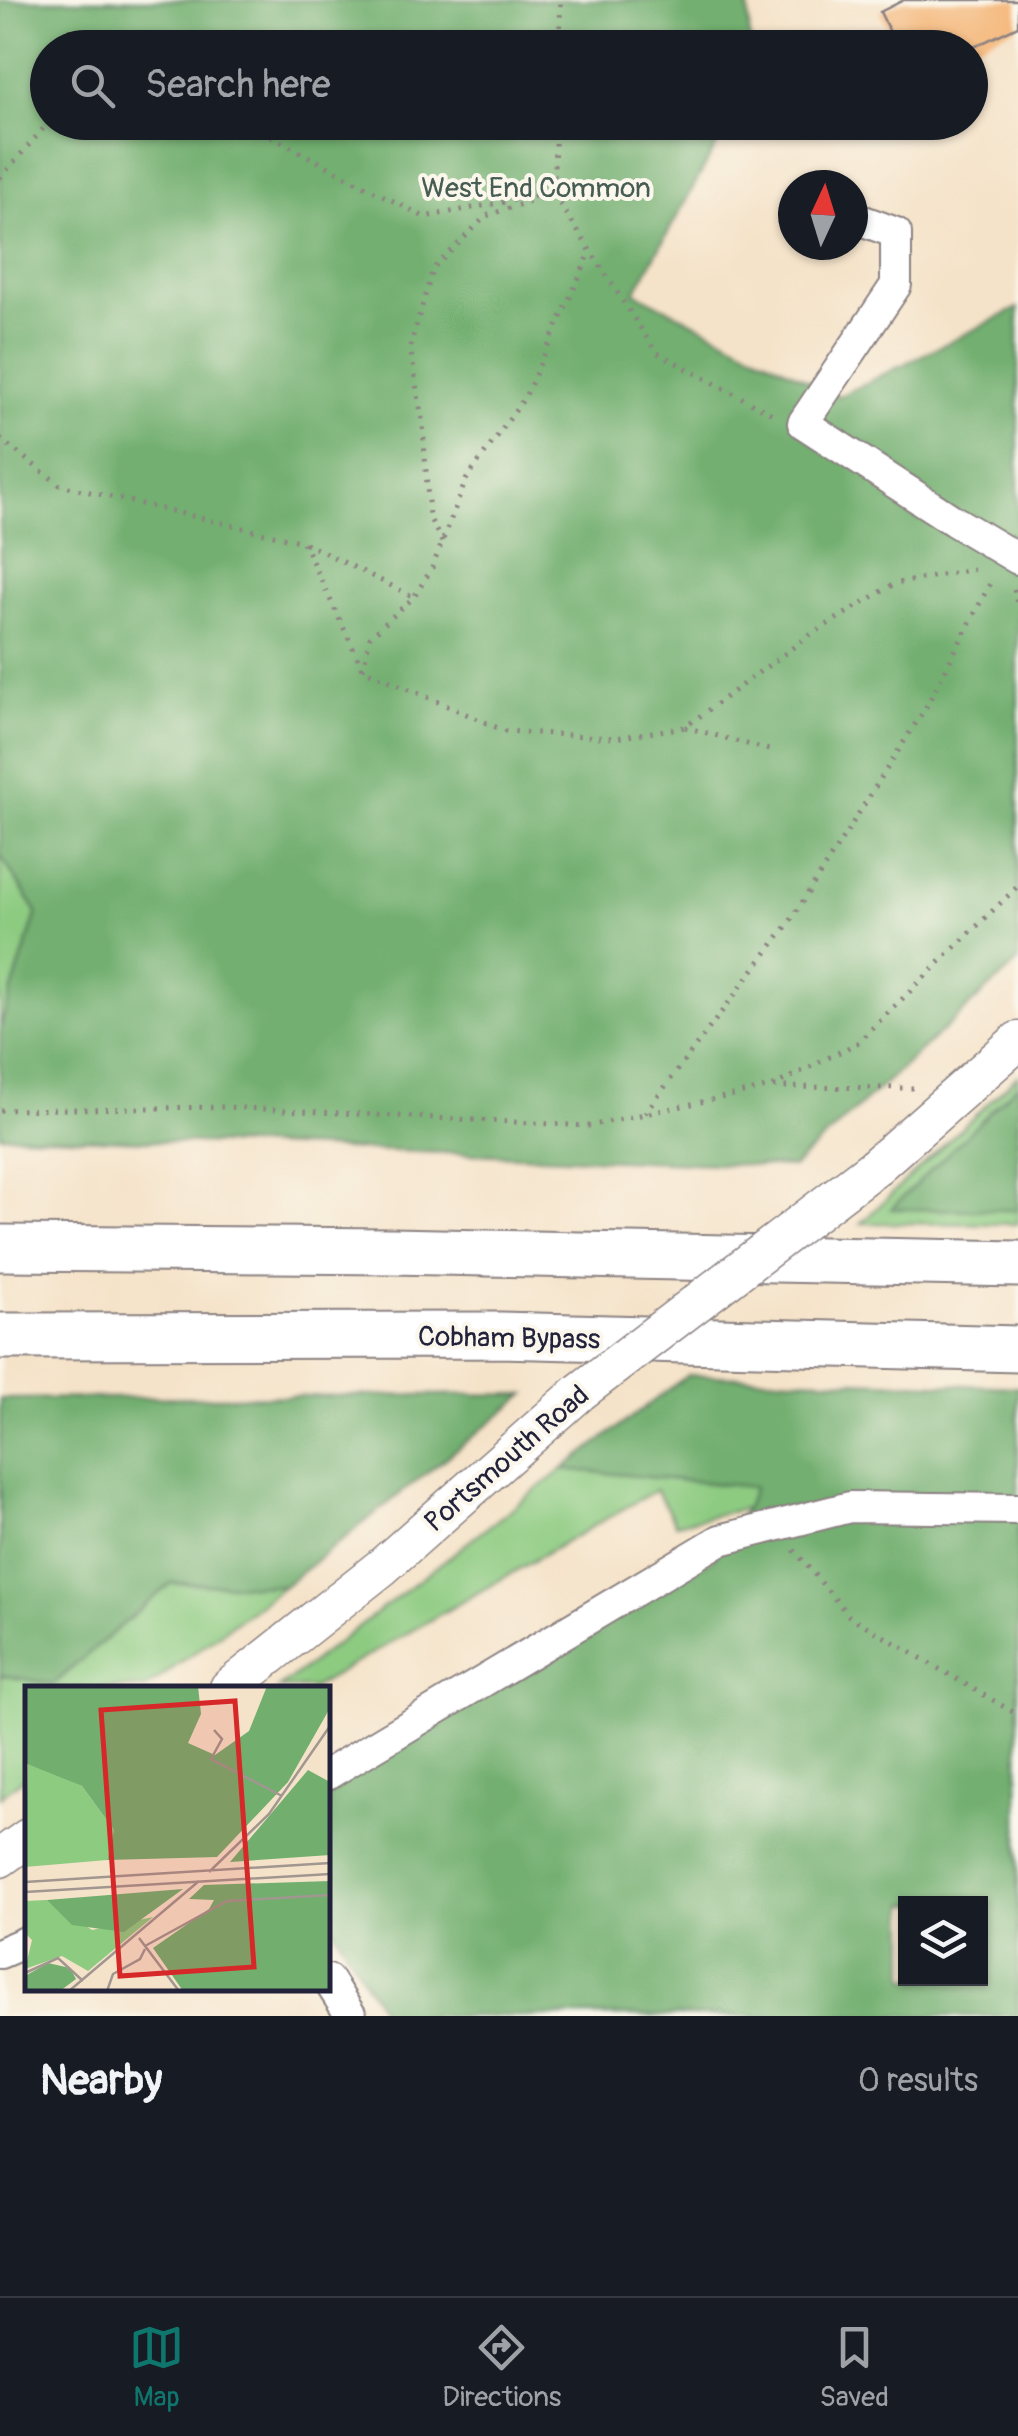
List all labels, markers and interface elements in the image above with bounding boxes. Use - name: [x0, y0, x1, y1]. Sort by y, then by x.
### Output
- search box: [30, 30, 988, 140]
- icon: search: [65, 58, 120, 113]
- text: Search here: [145, 61, 331, 109]
- north arrow: [778, 170, 868, 260]
- park label: West End Common: [421, 171, 651, 206]
- street label: Cobham Bypass: [418, 1319, 601, 1358]
- street label: Portsmouth Road: [417, 1378, 596, 1540]
- inset map: [25, 1686, 330, 1991]
- map controls: [898, 1896, 988, 1986]
- button: layers: [898, 1896, 988, 1986]
- text: Nearby: [40, 2055, 162, 2107]
- text: 0 results: [858, 2061, 978, 2101]
- tab: Map: [129, 2320, 184, 2415]
- tab: Directions: [442, 2320, 561, 2415]
- tab: Saved: [819, 2320, 889, 2415]

